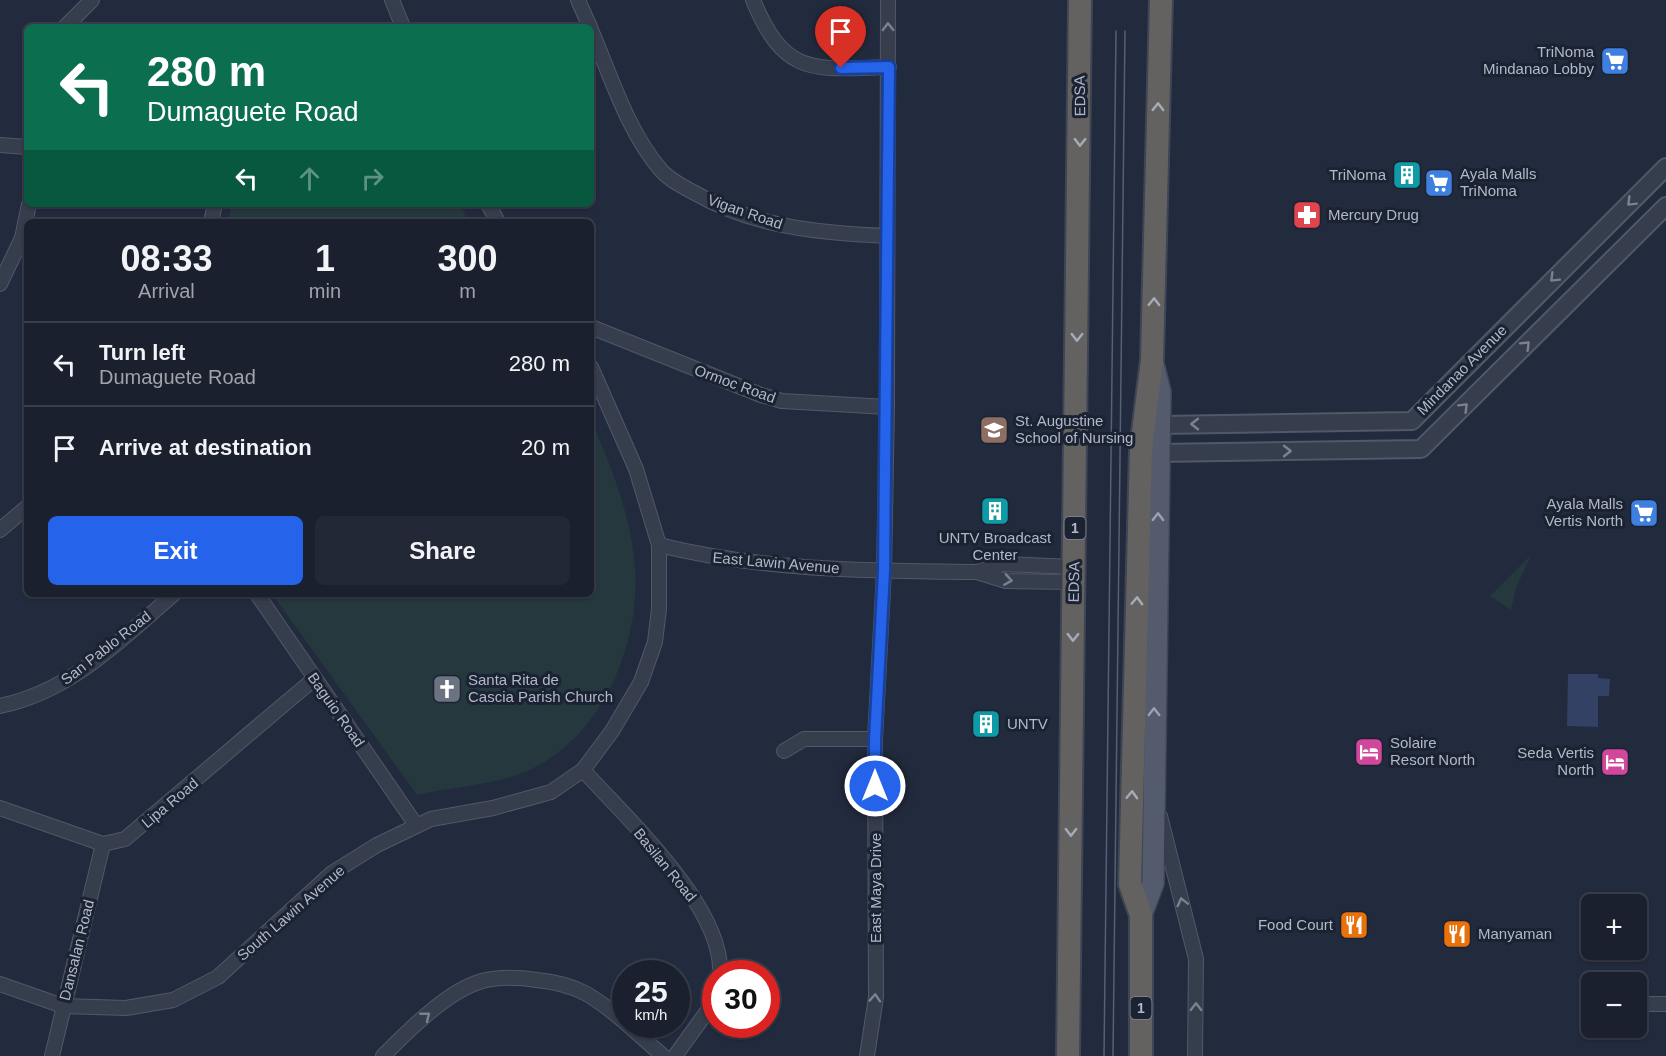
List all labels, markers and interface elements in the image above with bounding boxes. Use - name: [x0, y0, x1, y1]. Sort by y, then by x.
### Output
- pin: [815, 6, 866, 68]
- icon: arrive: [824, 15, 857, 48]
- one-way arrow: [882, 22, 894, 31]
- place label: TriNoma Mindanao Lobby: [1483, 43, 1595, 77]
- supermarket icon: TriNoma Mindanao Lobby: [1599, 45, 1631, 77]
- icon: left: [48, 48, 126, 126]
- text: 280 m: [147, 48, 266, 95]
- street label: EDSA: [1071, 75, 1088, 117]
- text: Dumaguete Road: [147, 97, 359, 127]
- one-way arrow: [1152, 103, 1164, 112]
- one-way arrow: [1074, 138, 1086, 147]
- building icon: TriNoma: [1391, 159, 1423, 191]
- icon: left: [230, 162, 263, 195]
- icon: ahead: [293, 162, 326, 195]
- icon: right: [356, 162, 389, 195]
- place label: Ayala Malls TriNoma: [1460, 165, 1536, 199]
- place label: TriNoma: [1329, 166, 1387, 183]
- supermarket icon: Ayala Malls TriNoma: [1423, 167, 1455, 199]
- street label: Vigan Road: [705, 191, 785, 232]
- one-way arrow: [1627, 195, 1637, 206]
- pharmacy icon: Mercury Drug: [1291, 199, 1323, 231]
- place label: Mercury Drug: [1328, 206, 1419, 223]
- text: 08:33: [120, 238, 212, 279]
- text: 1: [315, 238, 335, 279]
- text: 300: [437, 238, 498, 279]
- one-way arrow: [1550, 271, 1561, 282]
- text: Arrival: [138, 280, 195, 302]
- text: min: [309, 280, 341, 302]
- text: m: [459, 280, 476, 302]
- one-way arrow: [1147, 297, 1160, 306]
- street label: Mindanao Avenue: [1413, 321, 1510, 418]
- one-way arrow: [1071, 333, 1084, 342]
- text: Turn left: [99, 340, 185, 365]
- one-way arrow: [1518, 341, 1529, 352]
- icon: left: [48, 348, 81, 381]
- text: 280 m: [509, 351, 570, 376]
- street label: Ormoc Road: [692, 361, 778, 406]
- text: Dumaguete Road: [99, 366, 256, 388]
- one-way arrow: [1457, 403, 1468, 414]
- place label: St. Augustine School of Nursing: [1015, 412, 1133, 446]
- school or university icon: St. Augustine School of Nursing: [978, 414, 1010, 446]
- one-way arrow: [1190, 418, 1199, 431]
- icon: arrive: [48, 432, 81, 465]
- text: Arrive at destination: [99, 435, 312, 460]
- text: 20 m: [521, 435, 570, 460]
- one-way arrow: [1282, 445, 1291, 457]
- building icon: UNTV Broadcast Center: [979, 495, 1011, 527]
- place label: Ayala Malls Vertis North: [1545, 495, 1623, 529]
- supermarket icon: Ayala Malls Vertis North: [1628, 497, 1660, 529]
- one-way arrow: [1152, 512, 1164, 521]
- button: Exit: [48, 516, 303, 585]
- button: Share: [315, 516, 570, 585]
- road number: 1: [1064, 517, 1086, 539]
- place label: UNTV Broadcast Center: [939, 529, 1052, 563]
- street label: East Lawin Avenue: [712, 548, 840, 577]
- street label: EDSA: [1065, 561, 1082, 603]
- one-way arrow: [1003, 573, 1013, 585]
- one-way arrow: [1131, 596, 1144, 605]
- street label: San Pablo Road: [57, 607, 154, 688]
- one-way arrow: [1067, 633, 1079, 642]
- street label: Baguio Road: [305, 669, 368, 750]
- place label: Santa Rita de Cascia Parish Church: [468, 671, 613, 705]
- church icon: Santa Rita de Cascia Parish Church: [431, 673, 463, 705]
- one-way arrow: [1148, 707, 1160, 716]
- building icon: UNTV: [970, 708, 1002, 740]
- place label: UNTV: [1007, 715, 1048, 732]
- place label: Solaire Resort North: [1390, 734, 1475, 768]
- hotel icon: Solaire Resort North: [1353, 736, 1385, 768]
- place label: Seda Vertis North: [1517, 744, 1594, 778]
- hotel icon: Seda Vertis North: [1599, 746, 1631, 778]
- position arrow: [843, 754, 907, 818]
- street label: Lipa Road: [138, 774, 201, 831]
- one-way arrow: [1126, 791, 1138, 800]
- street label: Basilan Road: [631, 825, 700, 905]
- one-way arrow: [1065, 828, 1077, 837]
- street label: East Maya Drive: [867, 833, 884, 943]
- street label: South Lawin Avenue: [234, 861, 348, 964]
- map controls: [1581, 894, 1647, 1038]
- button: +: [1581, 894, 1647, 960]
- one-way arrow: [1176, 897, 1189, 907]
- street label: Dansalan Road: [56, 898, 97, 1002]
- restaurant icon: Food Court: [1338, 909, 1370, 941]
- place label: Food Court: [1258, 916, 1334, 933]
- restaurant icon: Manyaman: [1441, 918, 1473, 950]
- place label: Manyaman: [1478, 925, 1552, 942]
- speed limit sign: 30: [702, 960, 780, 1038]
- button: −: [1581, 972, 1647, 1038]
- text: 25: [634, 975, 668, 1008]
- one-way arrow: [869, 994, 882, 1003]
- road number: 1: [1130, 997, 1152, 1019]
- one-way arrow: [1190, 1003, 1202, 1012]
- text: km/h: [635, 1006, 667, 1023]
- one-way arrow: [419, 1013, 430, 1024]

